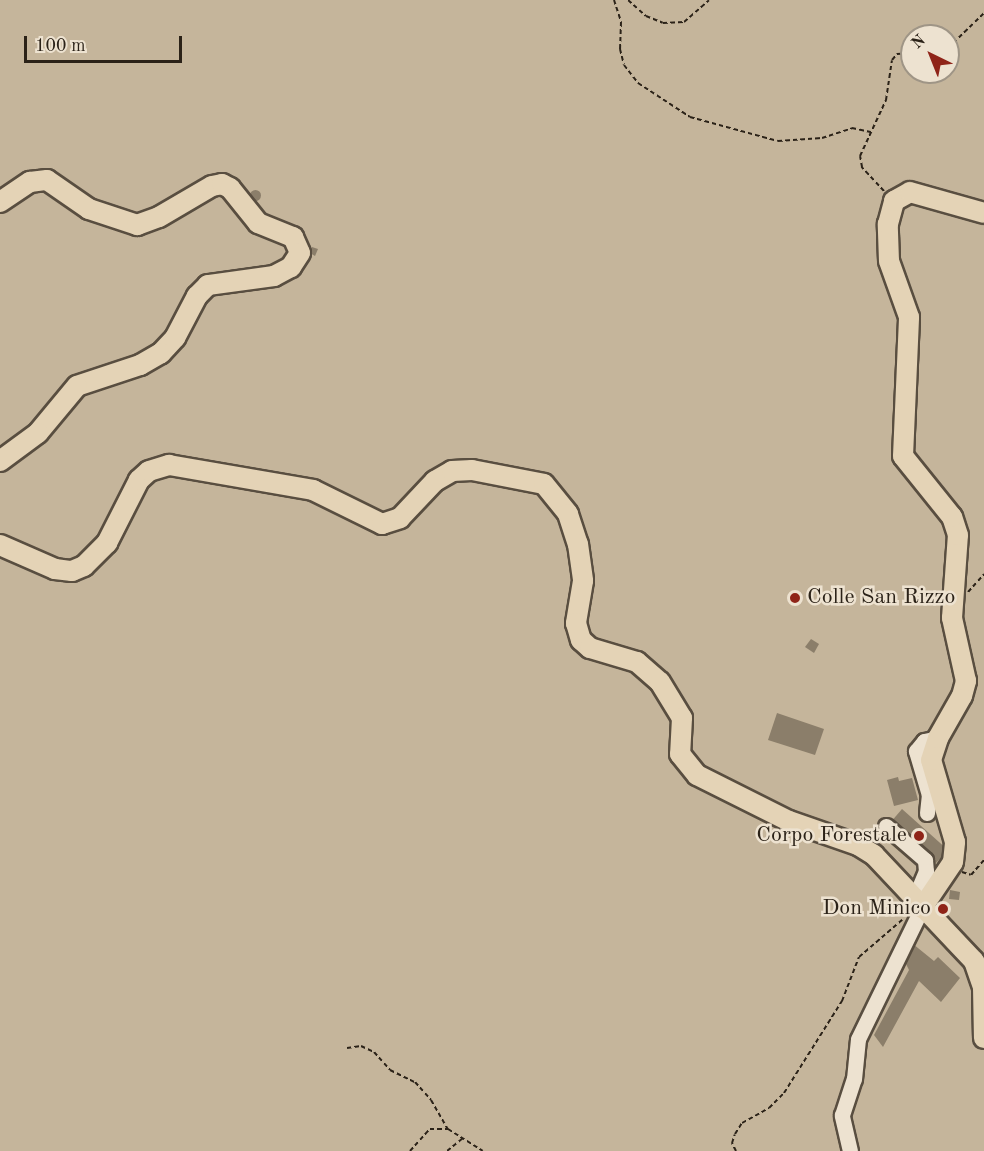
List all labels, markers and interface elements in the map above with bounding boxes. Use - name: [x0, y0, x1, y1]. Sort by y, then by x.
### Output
- scale bar: [27, 24, 184, 62]
- north arrow: [900, 24, 960, 84]
- text: N: [909, 32, 929, 52]
- text: 100 m: [35, 37, 86, 55]
- place label: Colle San Rizzo: [807, 585, 955, 611]
- marker: Colle San Rizzo: [788, 591, 802, 605]
- place label: Corpo Forestale: [756, 823, 907, 849]
- marker: Corpo Forestale: [912, 829, 926, 843]
- place label: Don Minico: [822, 896, 931, 922]
- marker: Don Minico: [936, 902, 950, 916]

